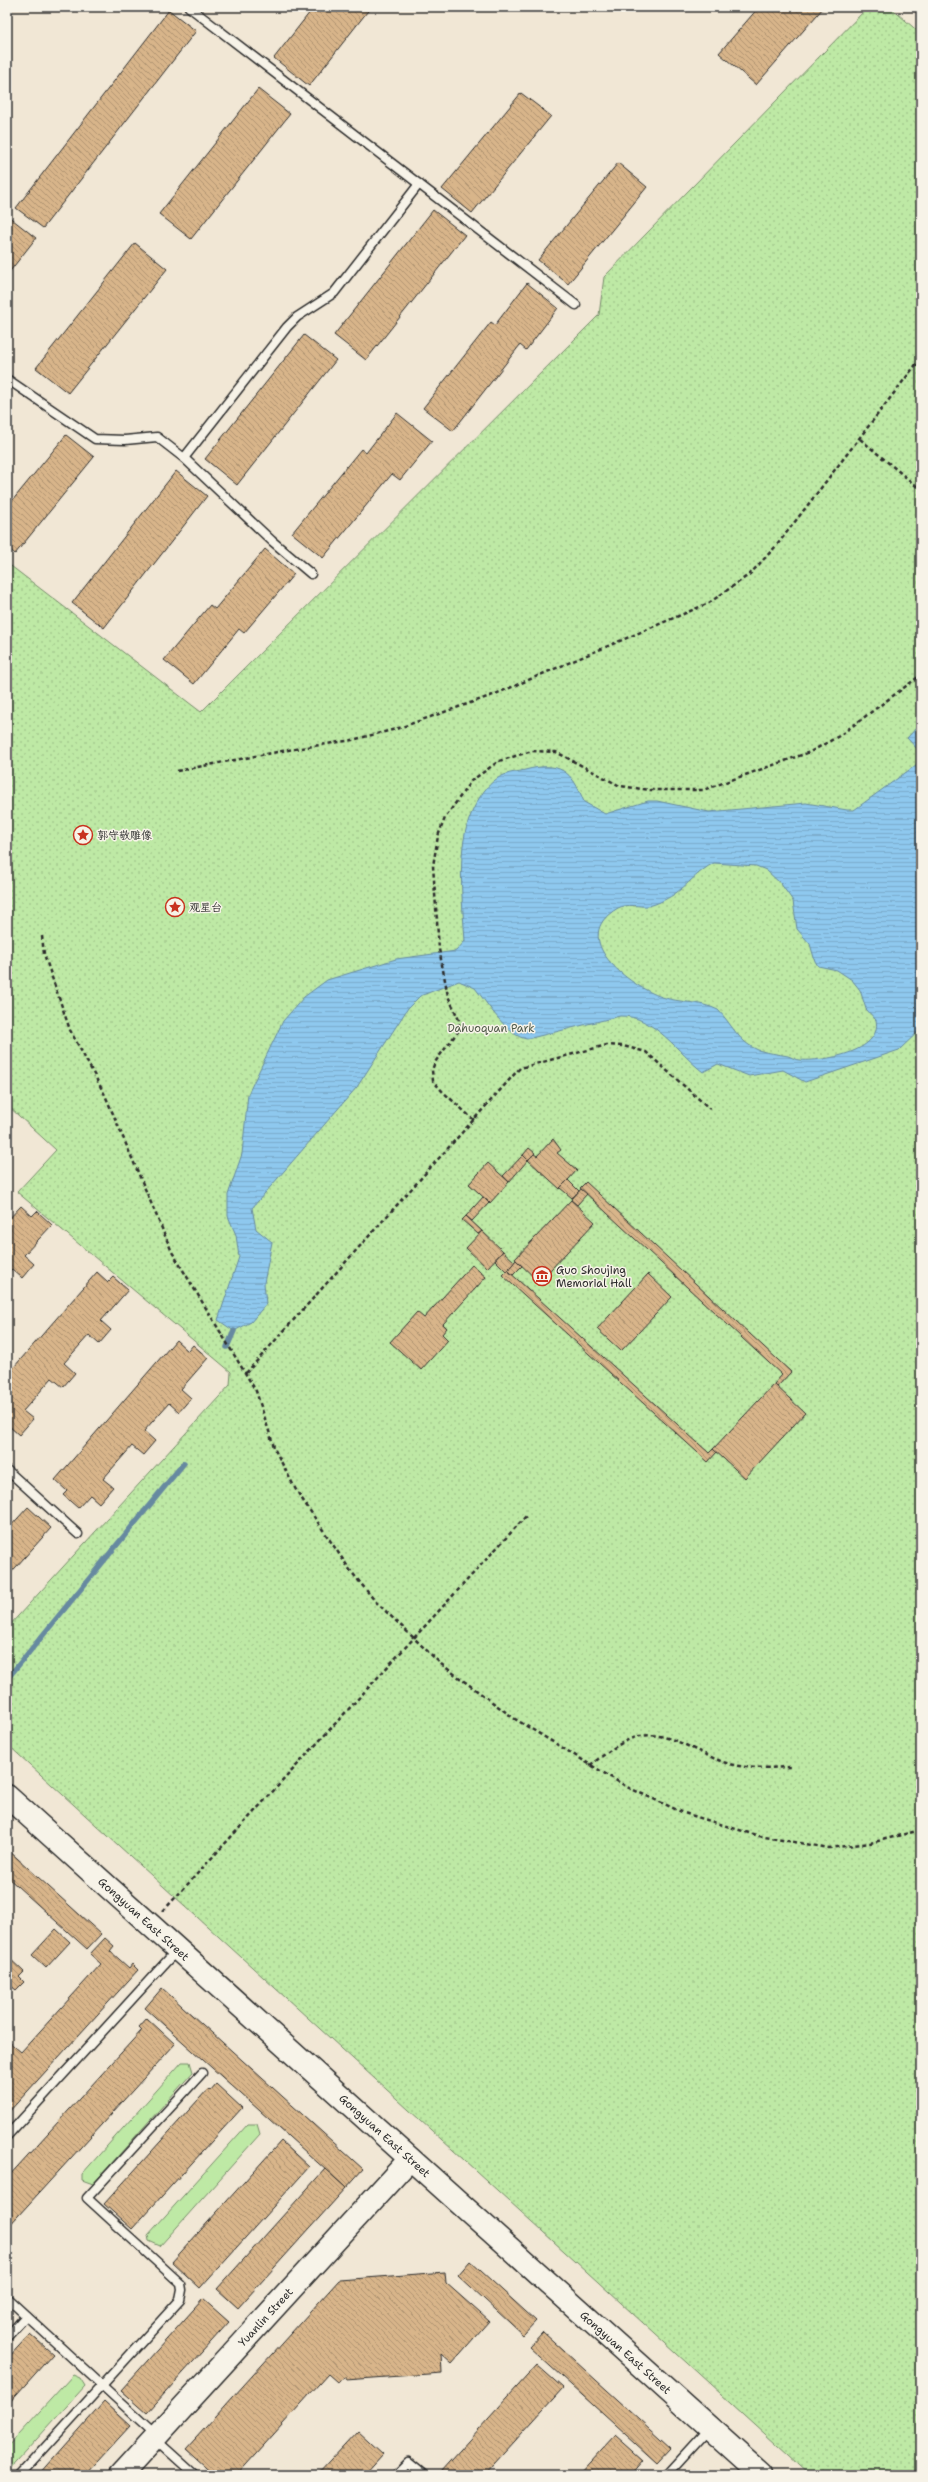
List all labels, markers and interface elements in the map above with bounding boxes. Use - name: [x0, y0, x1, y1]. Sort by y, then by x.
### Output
- place icon: 郭守敬雕像: [72, 824, 94, 846]
- place label: 郭守敬雕像: [97, 828, 152, 843]
- place icon: 观星台: [164, 896, 186, 918]
- place label: 观星台: [189, 900, 222, 915]
- park label: Dahuoquan Park: [447, 1021, 535, 1036]
- place label: Guo Shoujing Memorial Hall: [556, 1263, 632, 1291]
- museum icon: Guo Shoujing Memorial Hall: [531, 1265, 553, 1287]
- street label: Gongyuan East Street: [95, 1874, 193, 1964]
- street label: Gongyuan East Street: [336, 2091, 434, 2181]
- street label: Yuanlin Street: [235, 2284, 296, 2350]
- street label: Gongyuan East Street: [577, 2307, 675, 2397]

